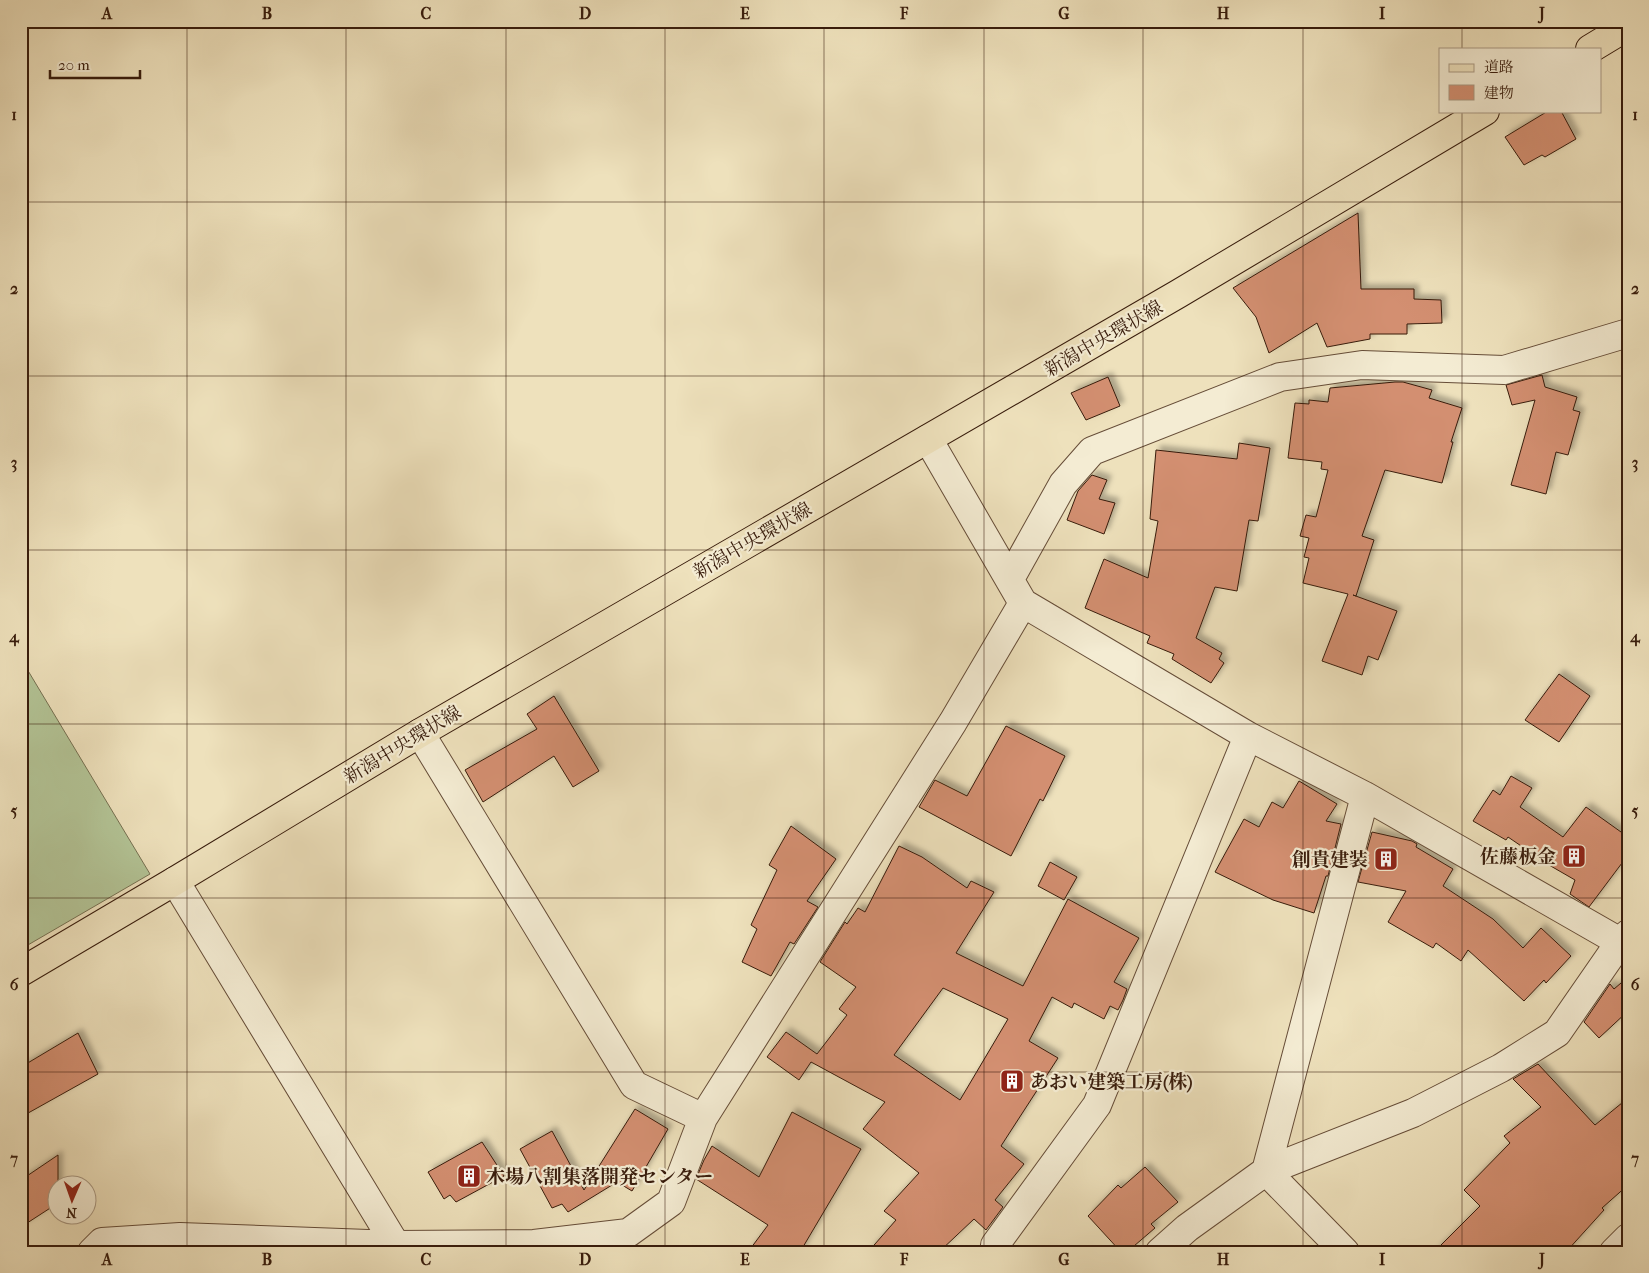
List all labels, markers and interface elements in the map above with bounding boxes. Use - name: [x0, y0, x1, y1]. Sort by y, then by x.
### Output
- text: A: [101, 4, 113, 23]
- text: B: [262, 4, 272, 23]
- text: C: [421, 4, 432, 23]
- text: D: [579, 4, 591, 23]
- text: E: [740, 4, 750, 23]
- text: F: [899, 4, 909, 23]
- text: G: [1058, 4, 1070, 23]
- text: H: [1217, 4, 1230, 23]
- text: I: [1379, 4, 1386, 23]
- text: J: [1537, 4, 1545, 24]
- scale bar: [50, 48, 140, 80]
- legend: [1439, 48, 1602, 112]
- text: 20 m: [58, 56, 90, 74]
- text: 道路: [1484, 58, 1514, 76]
- text: 建物: [1484, 84, 1514, 102]
- text: 1: [11, 105, 17, 124]
- text: 1: [1632, 105, 1638, 124]
- text: 2: [10, 279, 18, 298]
- text: 2: [1631, 279, 1639, 298]
- street label: 新潟中央環状線: [1040, 296, 1167, 382]
- text: 3: [11, 453, 17, 473]
- text: 3: [1632, 453, 1638, 473]
- street label: 新潟中央環状線: [689, 498, 816, 584]
- text: 4: [8, 627, 20, 647]
- text: 4: [1629, 627, 1641, 647]
- street label: 新潟中央環状線: [340, 701, 465, 789]
- text: 5: [11, 801, 18, 820]
- text: 5: [1632, 801, 1639, 820]
- building icon: 佐藤板金: [1561, 843, 1587, 869]
- building icon: 創貴建装: [1373, 846, 1399, 872]
- place label: 佐藤板金: [1480, 846, 1556, 868]
- place label: 創貴建装: [1292, 849, 1368, 871]
- text: 6: [10, 975, 19, 994]
- text: 6: [1631, 975, 1640, 994]
- building icon: あおい建築工房(株): [999, 1068, 1025, 1094]
- place label: あおい建築工房(株): [1030, 1071, 1193, 1093]
- text: 7: [9, 1149, 18, 1168]
- text: 7: [1630, 1149, 1639, 1168]
- building icon: 木場八割集落開発センター: [456, 1163, 482, 1189]
- place label: 木場八割集落開発センター: [486, 1166, 713, 1188]
- north arrow: [48, 1176, 98, 1226]
- text: N: [66, 1204, 77, 1221]
- text: A: [101, 1250, 113, 1269]
- text: B: [262, 1250, 272, 1269]
- text: C: [421, 1250, 432, 1269]
- text: D: [579, 1250, 591, 1269]
- text: E: [740, 1250, 750, 1269]
- text: F: [899, 1250, 909, 1269]
- text: G: [1058, 1250, 1070, 1269]
- text: H: [1217, 1250, 1230, 1269]
- text: I: [1379, 1250, 1386, 1269]
- text: J: [1537, 1250, 1545, 1270]

